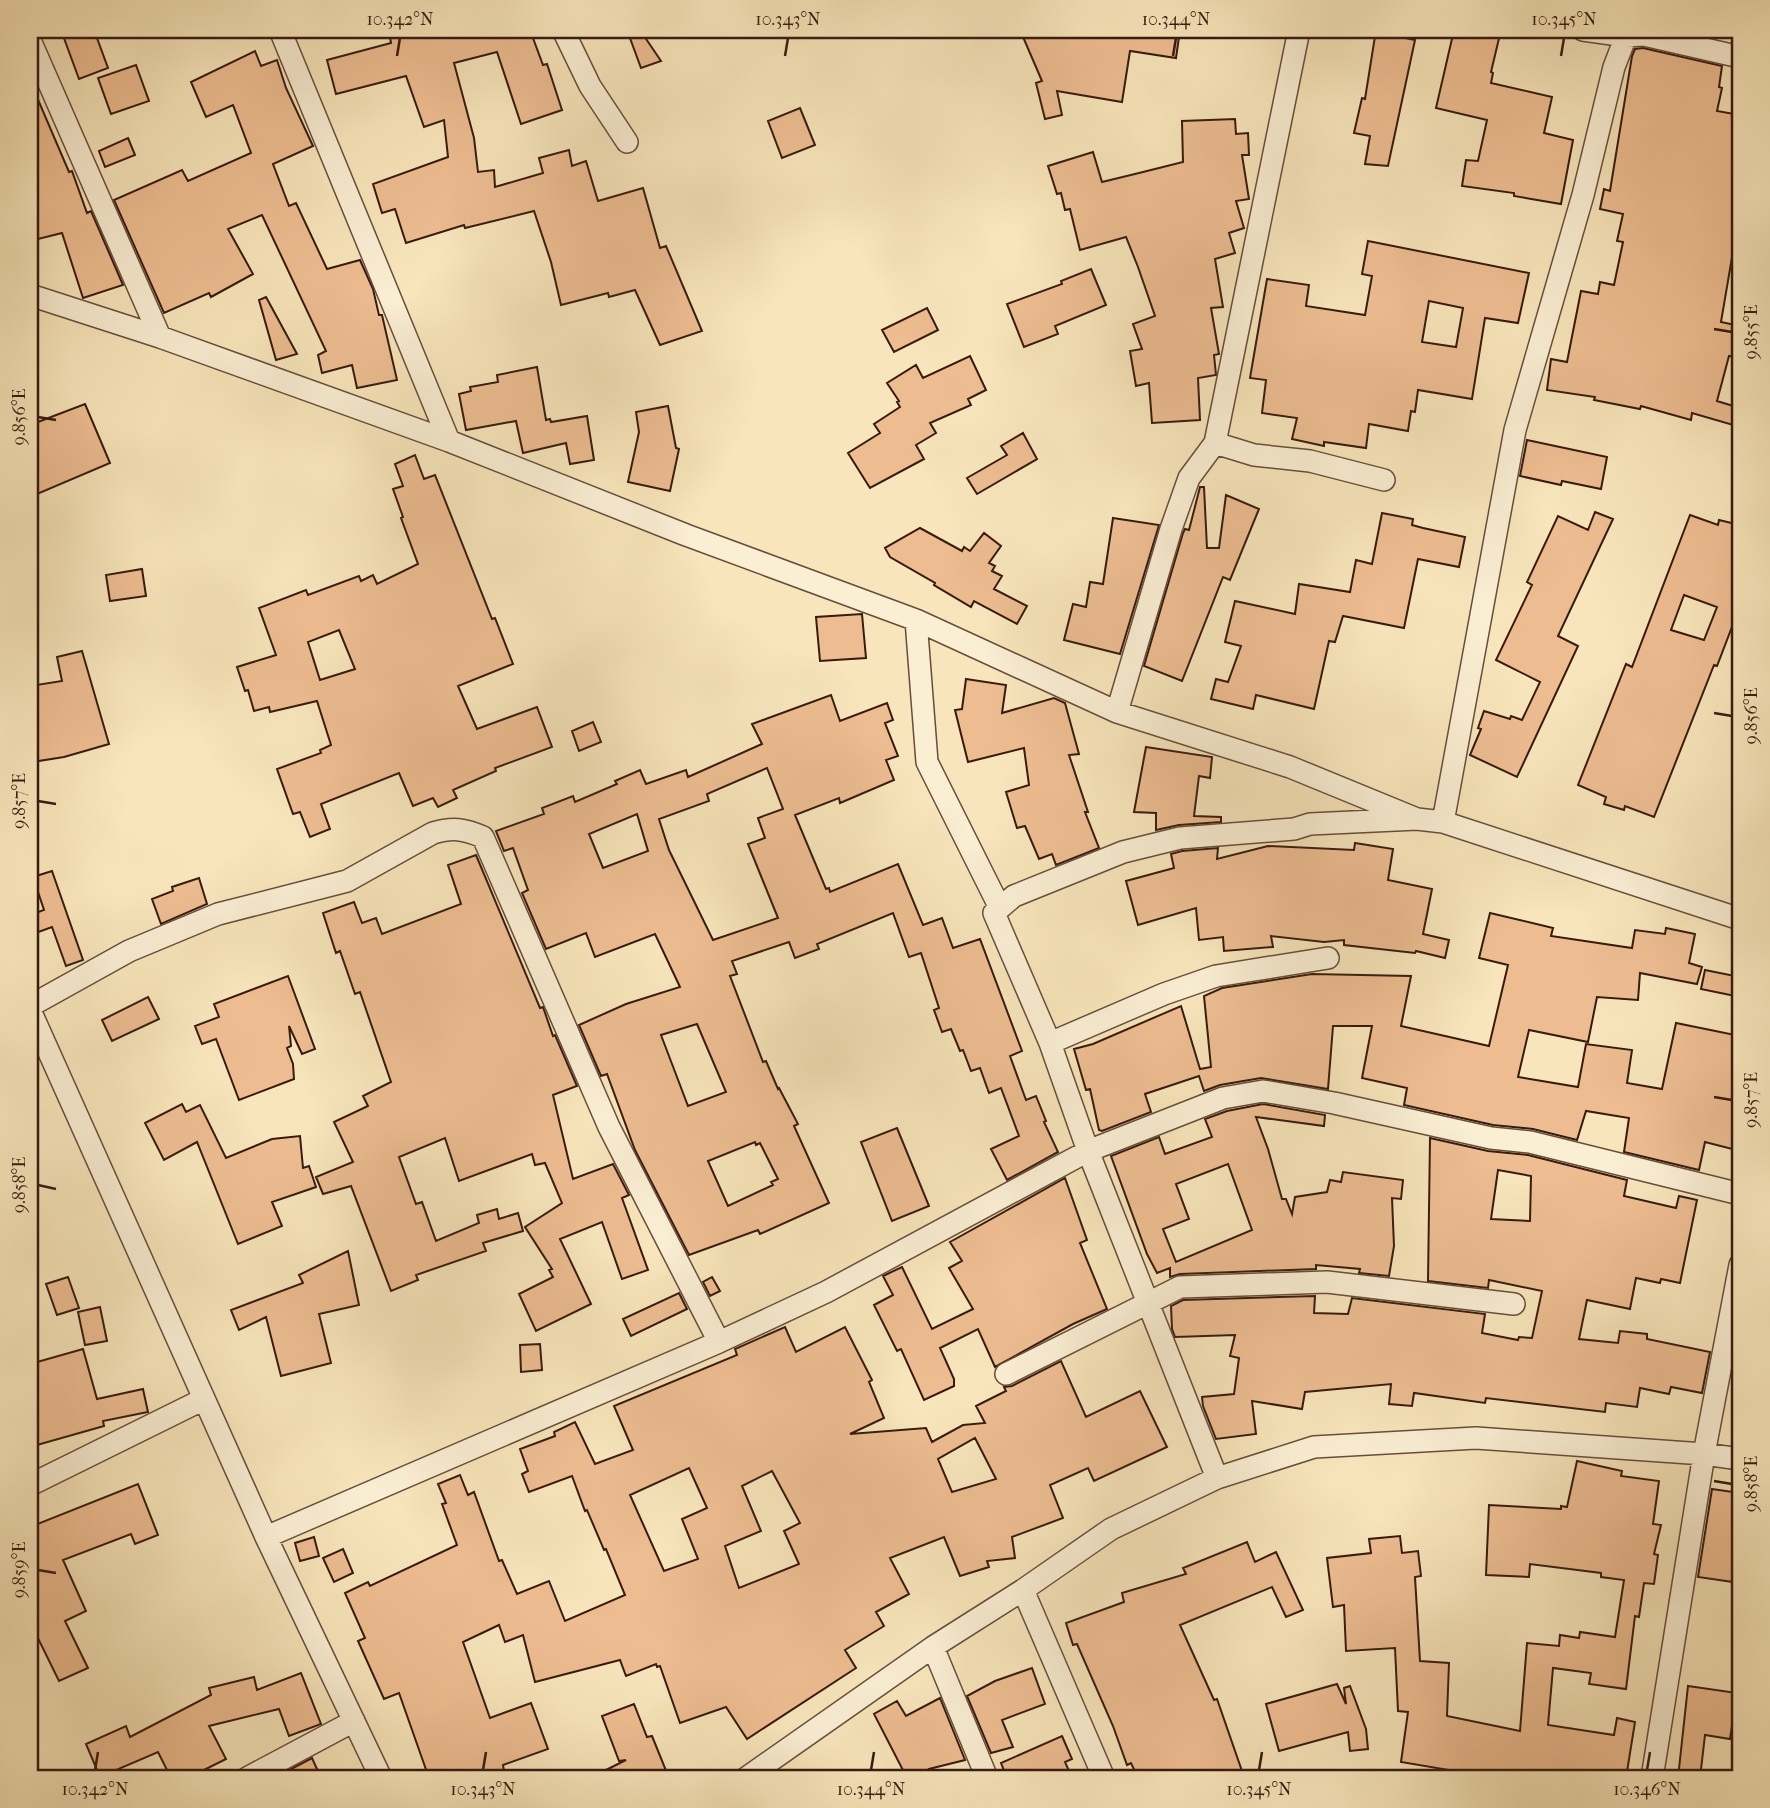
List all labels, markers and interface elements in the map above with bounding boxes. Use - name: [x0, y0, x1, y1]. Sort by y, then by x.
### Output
- text: 10.342°N: [366, 9, 434, 30]
- text: 10.343°N: [755, 9, 821, 30]
- text: 10.344°N: [1142, 9, 1211, 30]
- text: 10.345°N: [1531, 9, 1597, 30]
- text: 9.855°E: [1741, 305, 1762, 359]
- text: 9.856°E: [9, 388, 30, 446]
- text: 9.856°E: [1741, 687, 1762, 745]
- text: 9.857°E: [9, 773, 30, 829]
- text: 9.857°E: [1741, 1072, 1762, 1128]
- text: 9.858°E: [9, 1157, 30, 1213]
- text: 9.858°E: [1741, 1456, 1762, 1512]
- text: 9.859°E: [9, 1542, 30, 1598]
- text: 10.342°N: [61, 1779, 129, 1800]
- text: 10.343°N: [450, 1779, 516, 1800]
- text: 10.344°N: [837, 1779, 906, 1800]
- text: 10.345°N: [1226, 1779, 1292, 1800]
- text: 10.346°N: [1613, 1779, 1681, 1800]

